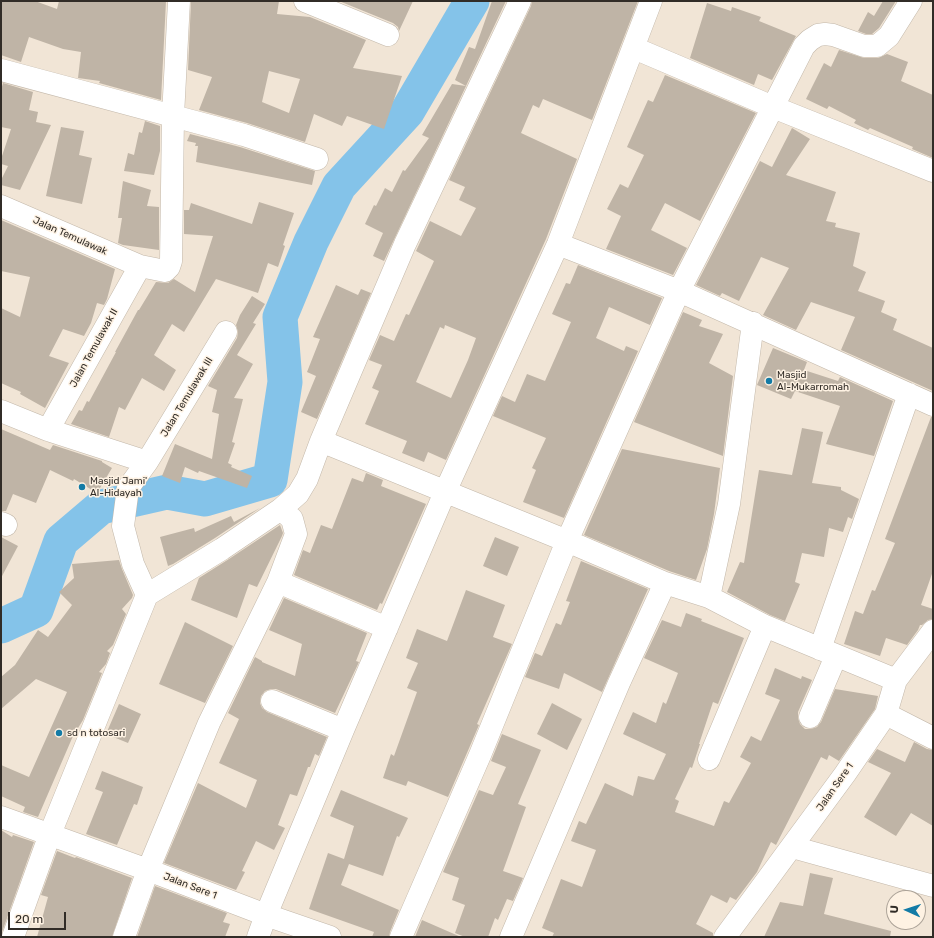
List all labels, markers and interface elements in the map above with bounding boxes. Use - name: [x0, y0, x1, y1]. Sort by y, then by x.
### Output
- street label: Jalan Temulawak: [31, 214, 109, 258]
- street label: Jalan Temulawak II: [67, 307, 121, 389]
- street label: Jalan Temulawak III: [158, 355, 216, 439]
- place label: Masjid Al-Mukarromah: [777, 369, 849, 392]
- marker: Masjid Al-Mukarromah: [764, 376, 774, 386]
- place label: Masjid Jami' Al-Hidayah: [90, 475, 147, 498]
- marker: Masjid Jami' Al-Hidayah: [77, 482, 87, 492]
- place label: sd n totosari: [67, 727, 125, 739]
- marker: sd n totosari: [54, 728, 64, 738]
- street label: Jalan Sere 1: [814, 761, 856, 813]
- street label: Jalan Sere 1: [162, 870, 218, 902]
- north arrow: [886, 890, 926, 930]
- scale bar: [10, 904, 68, 930]
- text: U: [888, 905, 901, 914]
- text: 20 m: [15, 912, 43, 926]

